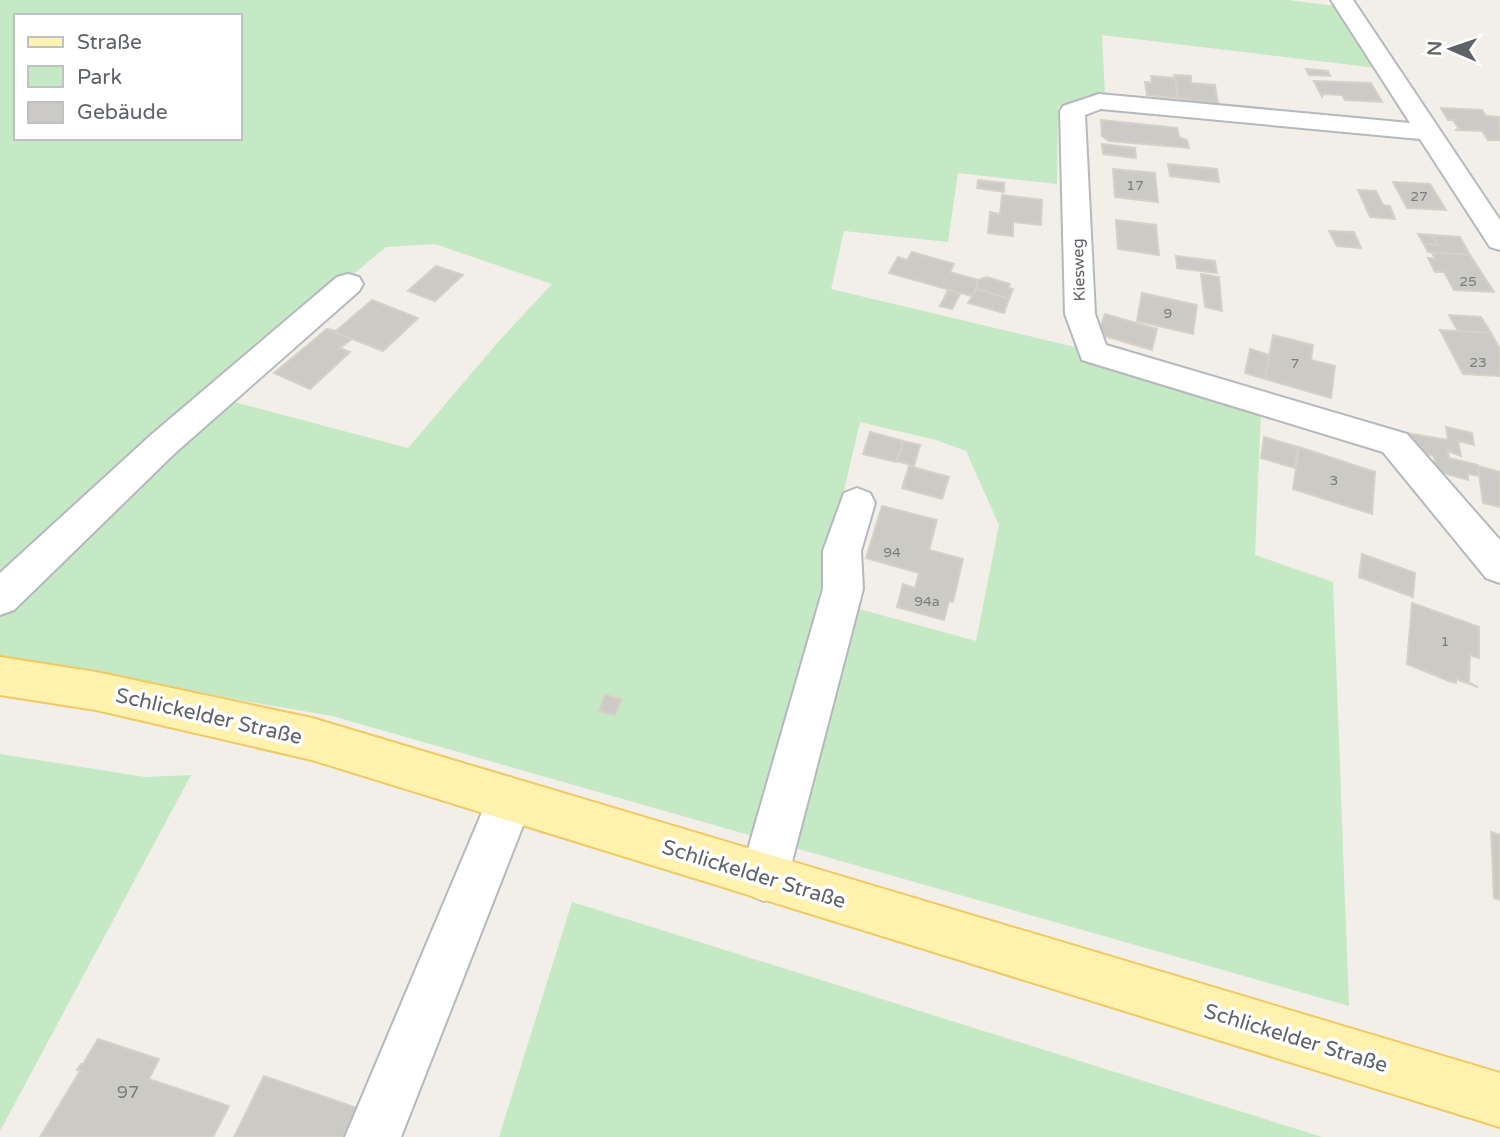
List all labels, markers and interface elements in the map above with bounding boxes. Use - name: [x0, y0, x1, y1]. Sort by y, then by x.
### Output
- legend: [14, 14, 242, 140]
- north arrow: [1416, 14, 1486, 84]
- text: Straße: [77, 30, 142, 55]
- text: N: [1424, 40, 1446, 56]
- text: Park: [77, 65, 122, 90]
- text: Gebäude: [77, 100, 168, 125]
- house number: 17: [1126, 177, 1144, 194]
- house number: 27: [1410, 188, 1428, 205]
- street label: Kiesweg: [1068, 238, 1090, 302]
- house number: 25: [1459, 273, 1477, 290]
- house number: 9: [1164, 305, 1172, 322]
- house number: 23: [1469, 354, 1487, 371]
- house number: 7: [1291, 355, 1299, 372]
- house number: 3: [1330, 472, 1338, 489]
- house number: 94: [883, 544, 901, 561]
- house number: 94a: [914, 593, 940, 610]
- house number: 1: [1441, 633, 1449, 650]
- street label: Schlickelder Straße: [113, 683, 305, 750]
- street label: Schlickelder Straße: [659, 835, 849, 914]
- street label: Schlickelder Straße: [1201, 999, 1391, 1078]
- house number: 97: [117, 1081, 139, 1103]

